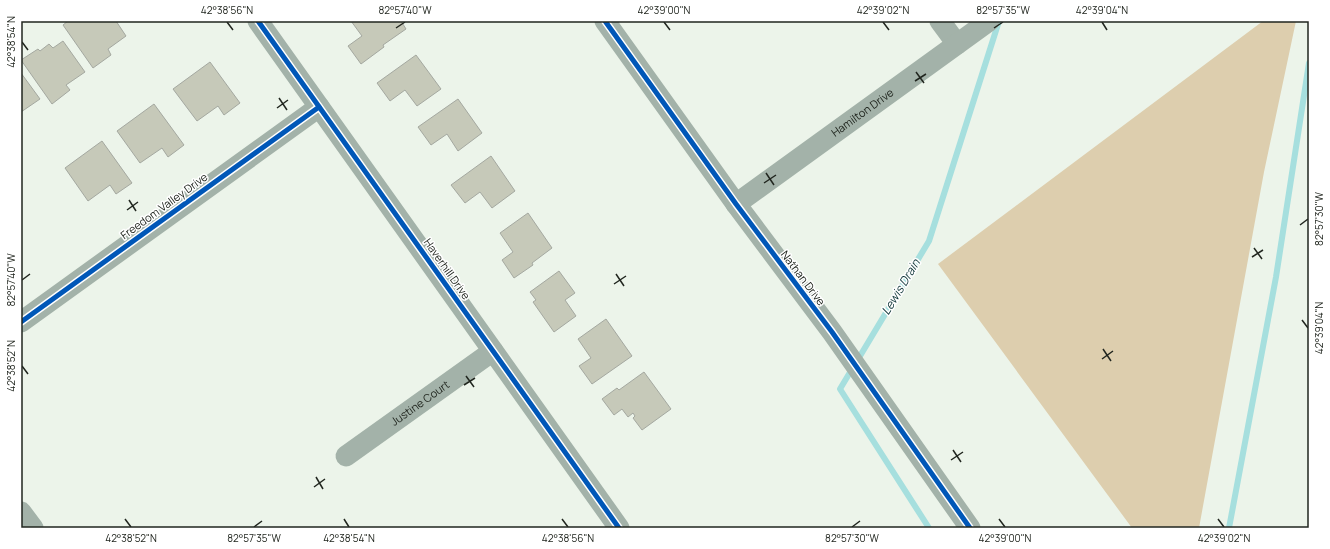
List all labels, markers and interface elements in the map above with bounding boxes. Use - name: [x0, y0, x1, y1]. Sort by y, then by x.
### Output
- text: 42°38'56"N: [201, 3, 253, 17]
- text: 82°57'40"W: [378, 3, 432, 17]
- text: 42°39'00"N: [638, 3, 691, 17]
- text: 42°39'02"N: [857, 3, 909, 17]
- text: 82°57'35"W: [976, 3, 1030, 17]
- text: 42°39'04"N: [1076, 3, 1128, 17]
- text: 42°38'54"N: [4, 16, 18, 68]
- street label: Hamilton Drive: [828, 84, 897, 140]
- street label: Freedom Valley Drive: [117, 169, 211, 242]
- text: 82°57'30"W: [1312, 191, 1326, 246]
- street label: Haverhill Drive: [421, 235, 474, 303]
- street label: Nathan Drive: [778, 247, 829, 309]
- text: 82°57'40"W: [4, 253, 18, 307]
- water label: Lewis Drain: [877, 255, 924, 318]
- text: 42°39'04"N: [1312, 302, 1326, 354]
- text: 42°38'52"N: [4, 340, 18, 392]
- street label: Justine Court: [387, 377, 452, 429]
- text: 42°38'52"N: [105, 531, 157, 545]
- text: 82°57'35"W: [227, 531, 281, 545]
- text: 42°38'54"N: [323, 531, 375, 545]
- text: 42°38'56"N: [542, 531, 594, 545]
- text: 82°57'30"W: [825, 531, 880, 545]
- text: 42°39'00"N: [979, 531, 1032, 545]
- text: 42°39'02"N: [1198, 531, 1250, 545]

